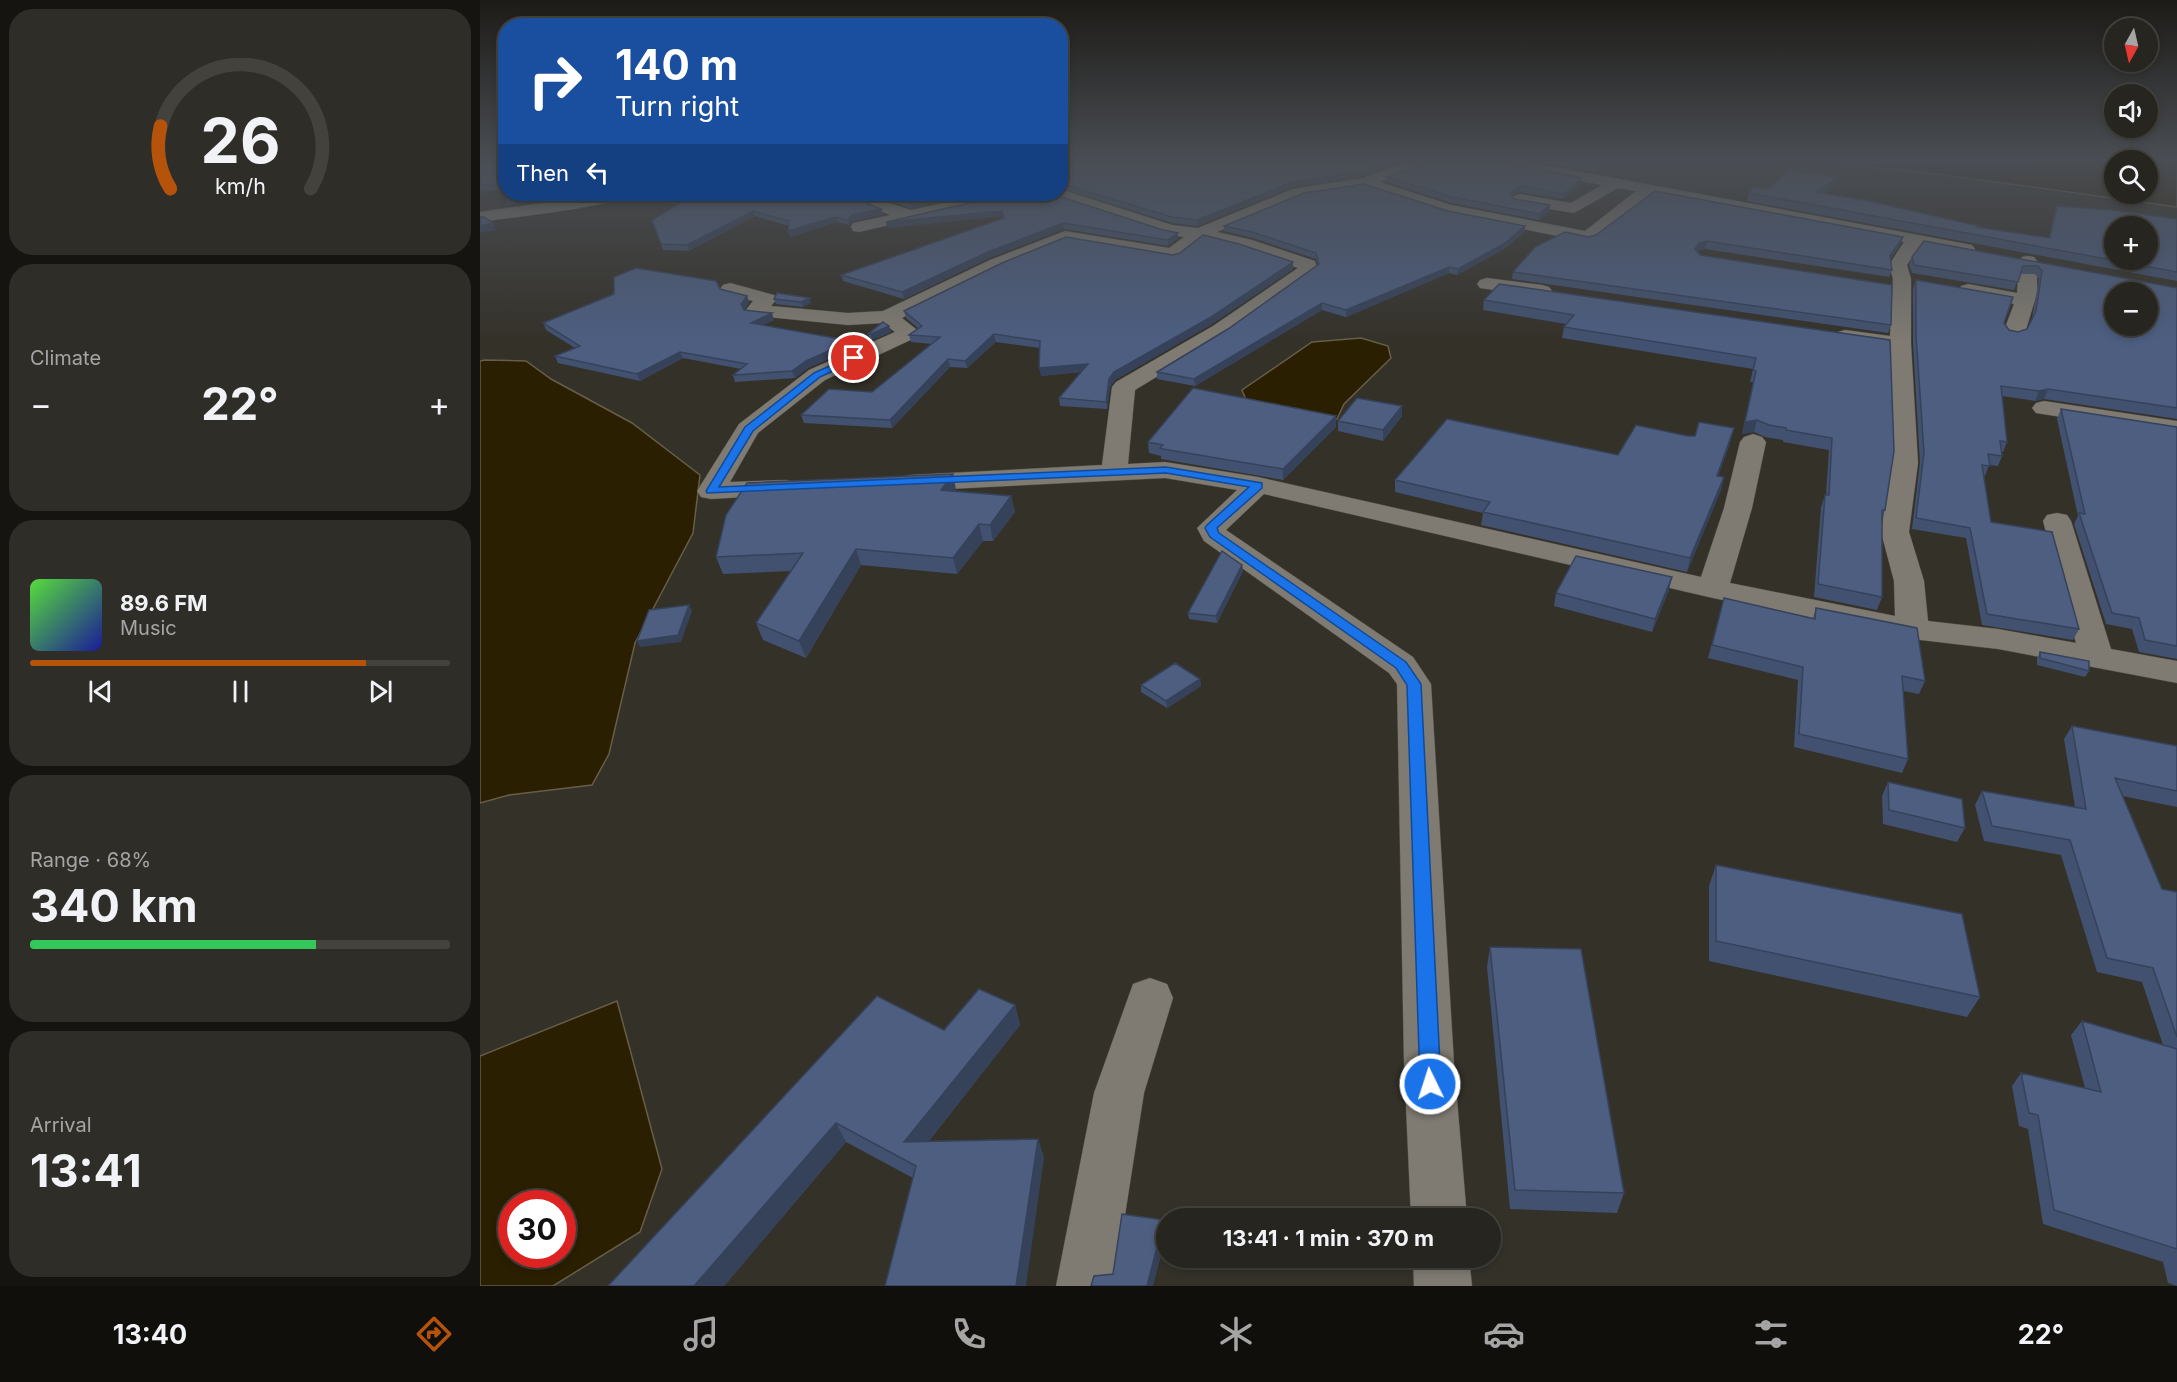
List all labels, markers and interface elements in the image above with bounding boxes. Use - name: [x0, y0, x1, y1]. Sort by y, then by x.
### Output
- north arrow: [2104, 18, 2158, 72]
- map controls: [2104, 18, 2158, 336]
- text: 140 m: [615, 39, 738, 90]
- icon: right: [516, 42, 594, 120]
- button: sound: [2104, 84, 2158, 138]
- text: Turn right: [615, 90, 739, 123]
- text: 26: [200, 103, 280, 178]
- button: search: [2104, 150, 2158, 204]
- icon: left: [581, 156, 614, 189]
- text: Then: [516, 160, 569, 186]
- text: km/h: [215, 174, 265, 200]
- button: +: [2104, 216, 2158, 270]
- button: −: [2104, 282, 2158, 336]
- pin: [828, 332, 879, 383]
- icon: arrive: [837, 341, 870, 374]
- text: Climate: [30, 346, 101, 370]
- text: 22°: [201, 376, 279, 431]
- text: −: [30, 384, 52, 424]
- text: +: [428, 384, 450, 424]
- text: 89.6 FM: [120, 590, 208, 616]
- text: Music: [120, 616, 177, 640]
- icon: previous: [84, 675, 117, 708]
- icon: pause: [224, 675, 257, 708]
- icon: next: [364, 675, 397, 708]
- text: Range · 68%: [30, 848, 151, 872]
- text: 340 km: [30, 878, 198, 933]
- position arrow: [1398, 1052, 1462, 1116]
- text: Arrival: [30, 1113, 92, 1137]
- text: 13:41: [30, 1143, 142, 1198]
- speed limit sign: 30: [498, 1190, 576, 1268]
- text: 13:41 · 1 min · 370 m: [1223, 1225, 1434, 1251]
- icon: directions: [413, 1313, 455, 1355]
- icon: music: [680, 1313, 722, 1355]
- icon: phone: [948, 1313, 990, 1355]
- icon: climate: [1215, 1313, 1257, 1355]
- icon: car: [1483, 1313, 1525, 1355]
- icon: filters: [1750, 1313, 1792, 1355]
- text: 13:40: [113, 1318, 187, 1351]
- text: 22°: [2018, 1318, 2064, 1351]

